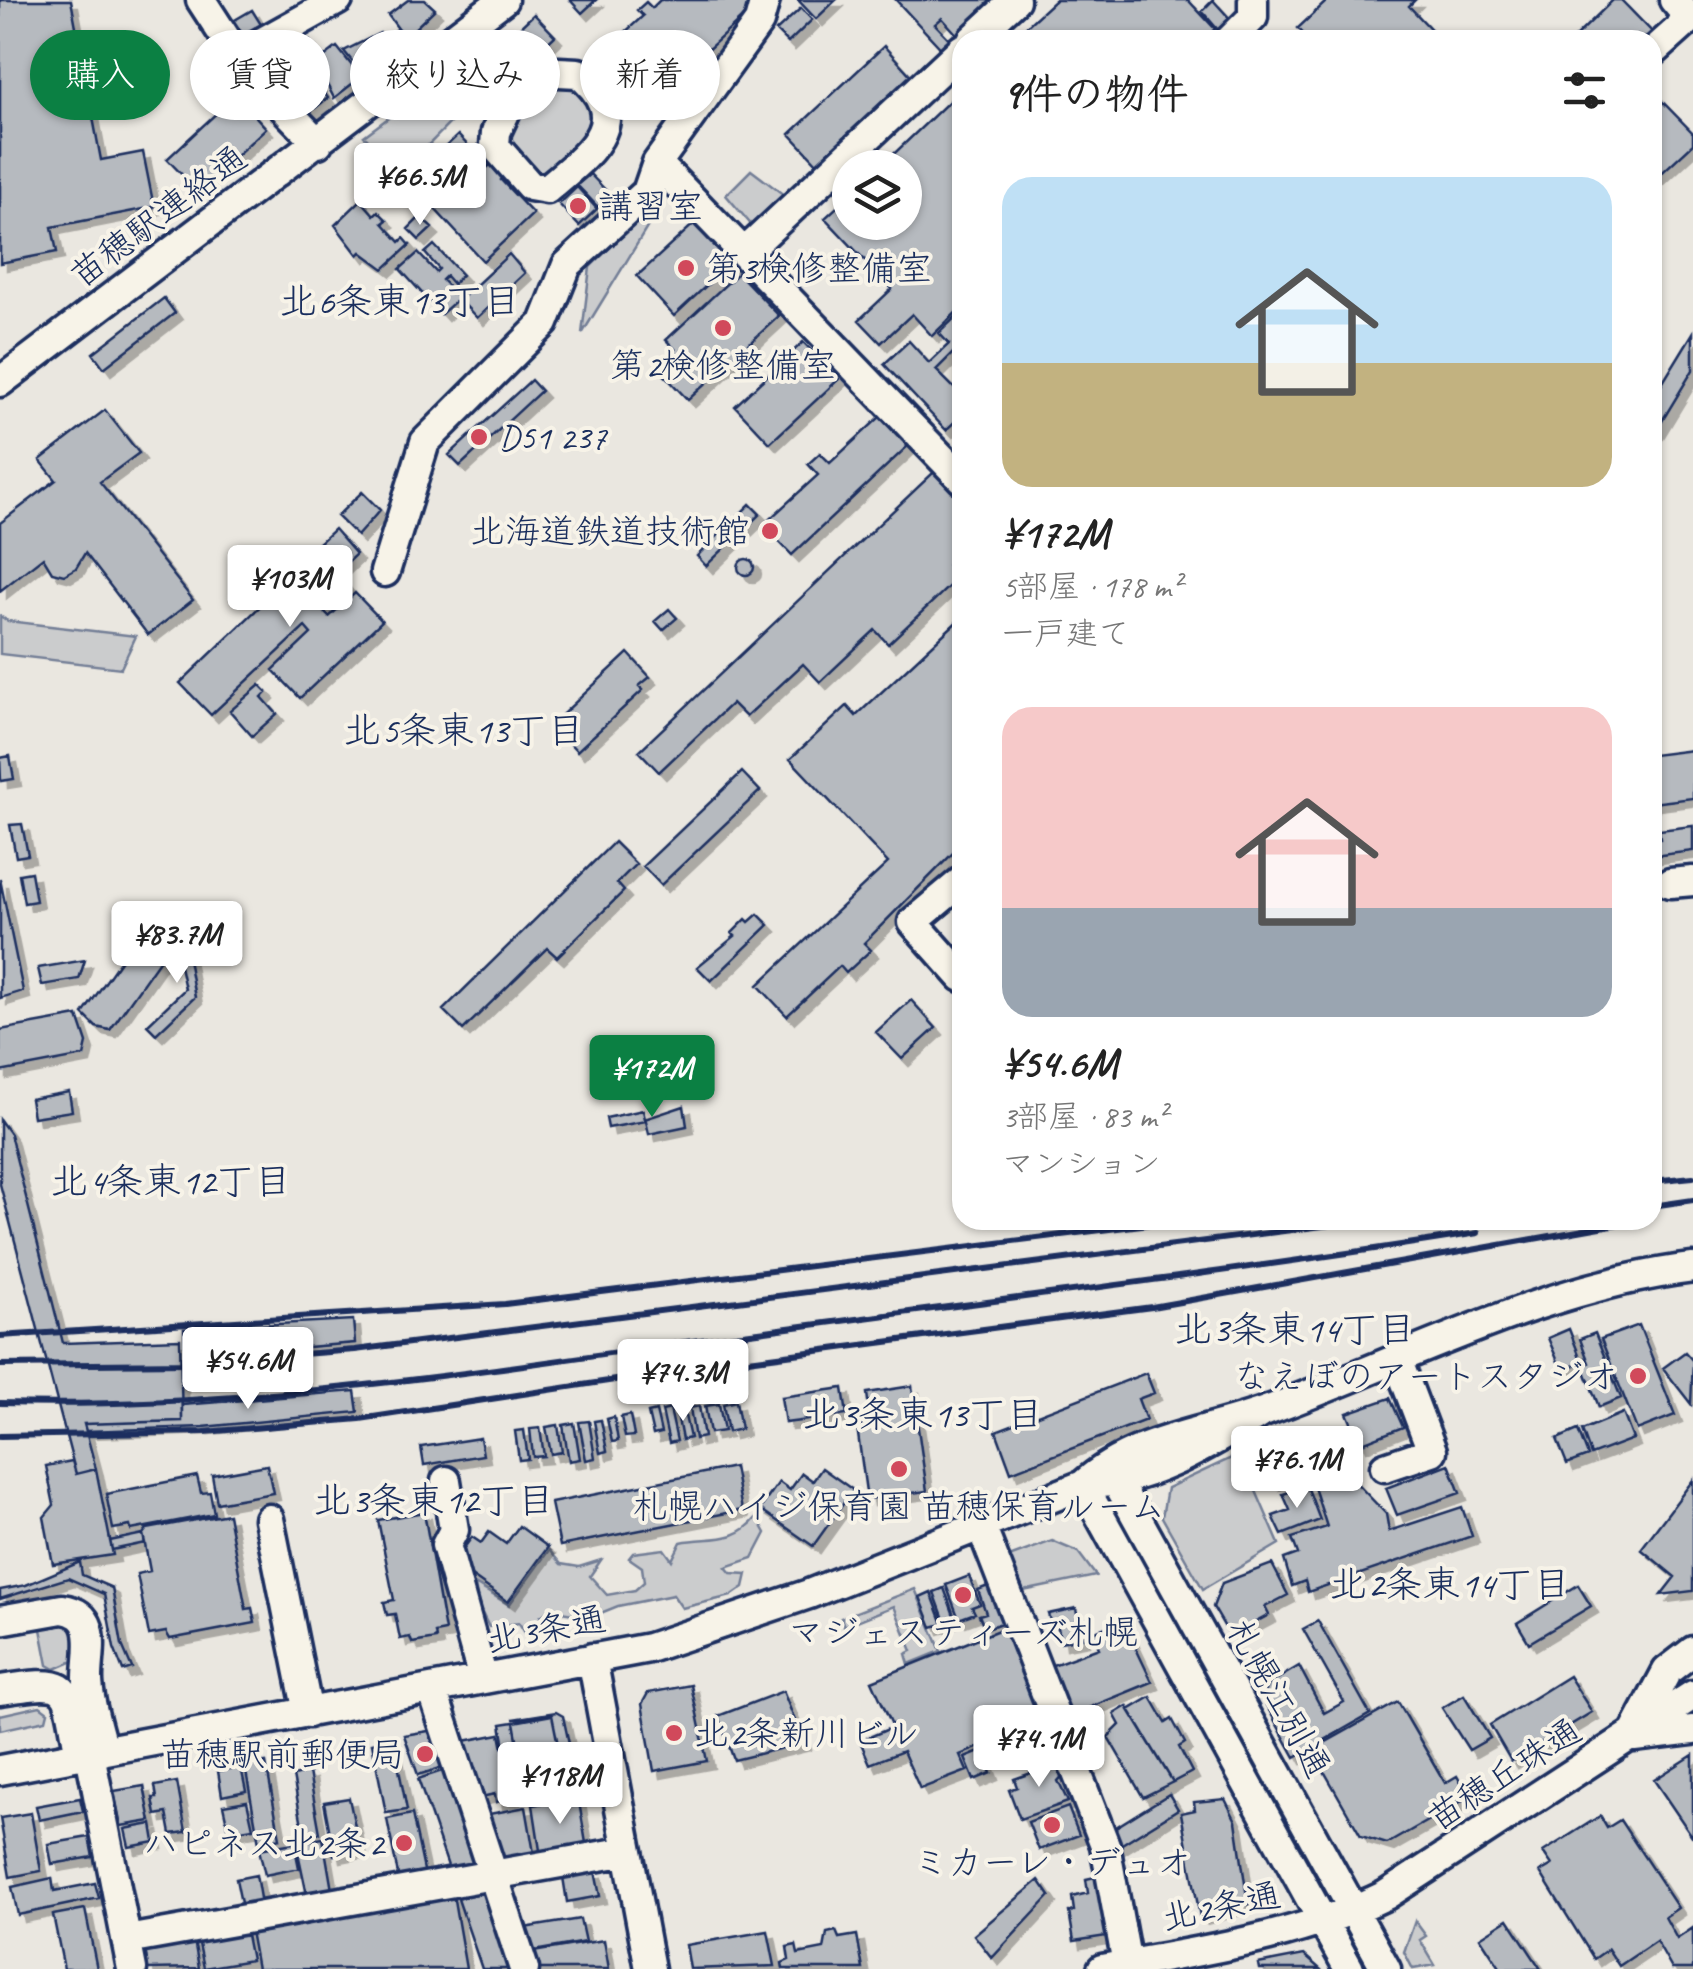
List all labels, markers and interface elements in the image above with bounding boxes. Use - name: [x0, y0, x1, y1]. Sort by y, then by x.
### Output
- chip: 購入: [30, 30, 170, 120]
- chip: 賃貸: [190, 30, 330, 120]
- chip: 絞り込み: [350, 30, 560, 120]
- chip: 新着: [580, 30, 720, 120]
- icon: filters: [1557, 63, 1612, 118]
- text: 9件の物件: [1002, 68, 1188, 121]
- street label: 苗穂駅連絡通: [61, 135, 256, 298]
- pin: ¥66.5M: [339, 143, 501, 228]
- map controls: [832, 150, 922, 240]
- button: layers: [832, 150, 922, 240]
- text: ¥66.5M: [376, 155, 464, 196]
- place label: 講習室: [598, 184, 703, 229]
- marker: 講習室: [567, 195, 589, 217]
- icon: home: [1217, 242, 1397, 422]
- place label: 第3検修整備室: [706, 246, 932, 291]
- marker: 第3検修整備室: [675, 257, 697, 279]
- district label: 北6条東13丁目: [279, 278, 521, 325]
- marker: 第2検修整備室: [712, 317, 734, 339]
- place label: 第2検修整備室: [610, 343, 836, 388]
- place label: D51 237: [499, 415, 609, 460]
- marker: D51 237: [468, 426, 490, 448]
- text: ¥172M: [1002, 507, 1108, 560]
- place label: 北海道鉄道技術館: [470, 509, 750, 554]
- marker: 北海道鉄道技術館: [759, 520, 781, 542]
- pin: ¥103M: [220, 545, 360, 630]
- text: ¥103M: [250, 557, 330, 598]
- text: 5部屋 · 178 m²: [1002, 566, 1181, 607]
- text: 一戸建て: [1002, 613, 1130, 654]
- district label: 北5条東13丁目: [343, 707, 585, 754]
- icon: home: [1217, 772, 1397, 952]
- pin: ¥83.7M: [96, 901, 258, 986]
- text: ¥83.7M: [133, 913, 221, 954]
- pin: ¥172M: [582, 1035, 722, 1120]
- text: ¥54.6M: [1002, 1037, 1117, 1090]
- text: ¥172M: [612, 1047, 692, 1088]
- text: 3部屋 · 83 m²: [1002, 1096, 1167, 1137]
- text: マンション: [1002, 1143, 1161, 1184]
- district label: 北4条東12丁目: [50, 1158, 292, 1205]
- district label: 北3条東14丁目: [1174, 1306, 1416, 1353]
- pin: ¥54.6M: [167, 1327, 329, 1412]
- text: ¥54.6M: [204, 1339, 292, 1380]
- pin: ¥74.3M: [602, 1339, 764, 1424]
- text: ¥74.3M: [639, 1351, 727, 1392]
- place label: なえぼのアートスタジオ: [1234, 1354, 1618, 1399]
- marker: なえぼのアートスタジオ: [1627, 1365, 1649, 1387]
- district label: 北3条東13丁目: [802, 1391, 1044, 1438]
- pin: ¥76.1M: [1216, 1426, 1378, 1511]
- text: ¥76.1M: [1253, 1438, 1341, 1479]
- marker: 札幌ハイジ保育園 苗穂保育ルーム: [888, 1458, 910, 1480]
- district label: 北3条東12丁目: [313, 1477, 555, 1524]
- place label: 札幌ハイジ保育園 苗穂保育ルーム: [633, 1484, 1165, 1529]
- district label: 北2条東14丁目: [1329, 1561, 1571, 1608]
- marker: マジェスティーズ札幌: [952, 1584, 974, 1606]
- street label: 北3条通: [483, 1596, 610, 1663]
- place label: マジェスティーズ札幌: [788, 1610, 1138, 1655]
- street label: 札幌江別通: [1216, 1611, 1341, 1786]
- pin: ¥74.1M: [958, 1705, 1120, 1790]
- street label: 苗穂丘珠通: [1419, 1708, 1590, 1841]
- place label: 北2条新川ビル: [694, 1711, 919, 1756]
- text: ¥74.1M: [995, 1717, 1083, 1758]
- marker: 北2条新川ビル: [663, 1722, 685, 1744]
- place label: 苗穂駅前郵便局: [160, 1732, 405, 1777]
- pin: ¥118M: [490, 1742, 630, 1827]
- marker: 苗穂駅前郵便局: [414, 1743, 436, 1765]
- text: ¥118M: [520, 1754, 600, 1795]
- marker: ミカーレ・デュオ: [1041, 1814, 1063, 1836]
- place label: ハピネス北2条2: [143, 1821, 387, 1866]
- marker: ハピネス北2条2: [393, 1832, 415, 1854]
- place label: ミカーレ・デュオ: [913, 1840, 1191, 1885]
- street label: 北2条通: [1157, 1872, 1285, 1941]

